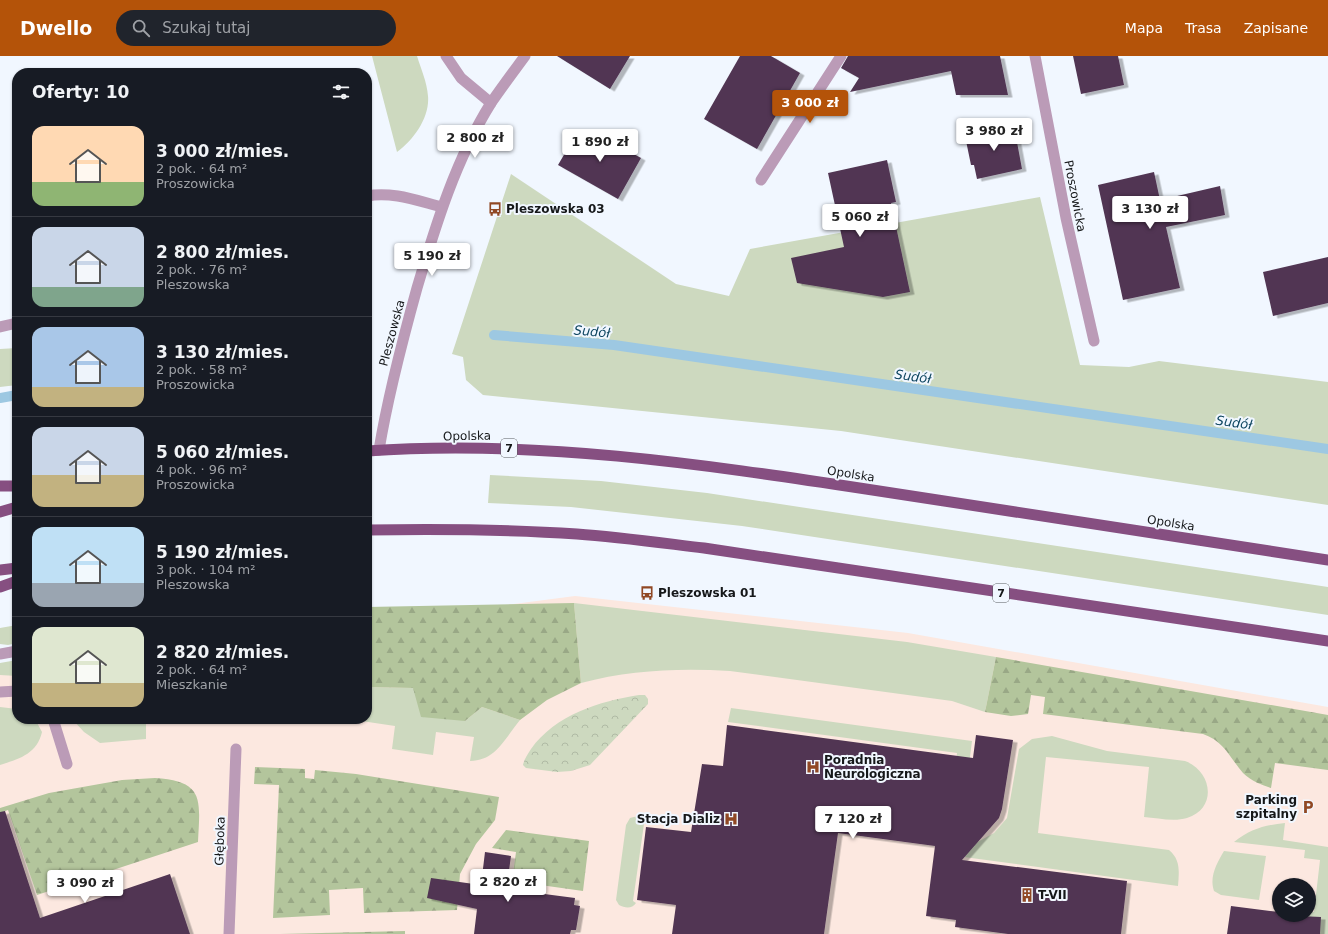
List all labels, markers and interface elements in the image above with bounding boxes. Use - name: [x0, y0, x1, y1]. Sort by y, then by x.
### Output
- search box: [116, 10, 396, 46]
- text: Dwello: [20, 17, 92, 39]
- icon: search: [130, 17, 152, 39]
- text: Szukaj tutaj: [162, 19, 250, 37]
- text: Mapa: [1125, 20, 1163, 36]
- text: Trasa: [1185, 20, 1222, 36]
- text: Zapisane: [1244, 20, 1308, 36]
- icon: filters: [330, 81, 352, 103]
- text: Oferty: 10: [32, 82, 129, 102]
- pin: 3 000 zł: [769, 90, 851, 124]
- text: 3 000 zł: [781, 95, 839, 110]
- pin: 3 980 zł: [953, 118, 1035, 152]
- text: 3 980 zł: [965, 123, 1023, 138]
- pin: 2 800 zł: [434, 125, 516, 159]
- pin: 1 890 zł: [559, 129, 641, 163]
- text: 2 800 zł: [446, 130, 504, 145]
- text: 1 890 zł: [571, 134, 629, 149]
- text: 3 000 zł/mies.: [156, 141, 289, 161]
- icon: home: [64, 142, 112, 190]
- street label: Proszowicka: [1061, 159, 1089, 233]
- text: 2 pok. · 64 m²: [156, 161, 247, 176]
- text: Proszowicka: [156, 176, 235, 191]
- pin: 3 130 zł: [1109, 196, 1191, 230]
- bus stop icon: Pleszowska 03: [487, 201, 503, 217]
- text: 3 130 zł: [1121, 201, 1179, 216]
- place label: Pleszowska 03: [506, 202, 605, 216]
- pin: 5 060 zł: [819, 204, 901, 238]
- text: 5 060 zł: [831, 209, 889, 224]
- text: 2 800 zł/mies.: [156, 242, 289, 262]
- icon: home: [64, 243, 112, 291]
- pin: 5 190 zł: [391, 243, 473, 277]
- text: 5 190 zł: [403, 248, 461, 263]
- text: 2 pok. · 76 m²: [156, 262, 247, 277]
- text: Pleszowska: [156, 277, 230, 292]
- street label: Pleszowska: [376, 298, 408, 368]
- water label: Sudół: [573, 322, 612, 341]
- text: 3 130 zł/mies.: [156, 342, 289, 362]
- icon: home: [64, 343, 112, 391]
- text: 2 pok. · 58 m²: [156, 362, 247, 377]
- water label: Sudół: [894, 367, 933, 387]
- text: Proszowicka: [156, 377, 235, 392]
- water label: Sudół: [1215, 413, 1254, 433]
- street label: Opolska: [443, 429, 491, 443]
- road number: 7: [501, 439, 517, 457]
- text: 5 060 zł/mies.: [156, 442, 289, 462]
- icon: home: [64, 443, 112, 491]
- text: 4 pok. · 96 m²: [156, 462, 247, 477]
- street label: Opolska: [826, 463, 876, 485]
- text: Proszowicka: [156, 477, 235, 492]
- street label: Opolska: [1146, 512, 1196, 534]
- text: 5 190 zł/mies.: [156, 542, 289, 562]
- icon: home: [64, 543, 112, 591]
- text: 3 pok. · 104 m²: [156, 562, 256, 577]
- text: Pleszowska: [156, 577, 230, 592]
- road number: 7: [993, 584, 1009, 602]
- bus stop icon: Pleszowska 01: [639, 585, 655, 601]
- place label: Pleszowska 01: [658, 586, 757, 600]
- text: 2 820 zł/mies.: [156, 642, 289, 662]
- icon: home: [64, 643, 112, 691]
- text: 2 pok. · 64 m²: [156, 662, 247, 677]
- text: Mieszkanie: [156, 677, 228, 692]
- place label: Poradnia Neurologiczna: [824, 753, 921, 781]
- hospital icon: Poradnia Neurologiczna: [805, 759, 821, 775]
- place label: Parking szpitalny: [1236, 793, 1297, 821]
- parking icon: Parking szpitalny: [1300, 799, 1316, 815]
- pin: 7 120 zł: [812, 806, 894, 840]
- hospital icon: Stacja Dializ: [723, 811, 739, 827]
- text: 7 120 zł: [824, 811, 882, 826]
- place label: Stacja Dializ: [637, 812, 720, 826]
- street label: Głęboka: [212, 816, 228, 866]
- pin: 2 820 zł: [467, 869, 549, 903]
- pin: 3 090 zł: [44, 870, 126, 904]
- text: 2 820 zł: [479, 874, 537, 889]
- text: 3 090 zł: [56, 875, 114, 890]
- map controls: [1272, 878, 1316, 922]
- button: layers: [1272, 878, 1316, 922]
- building icon: T-VII: [1019, 887, 1035, 903]
- place label: T-VII: [1038, 888, 1067, 902]

